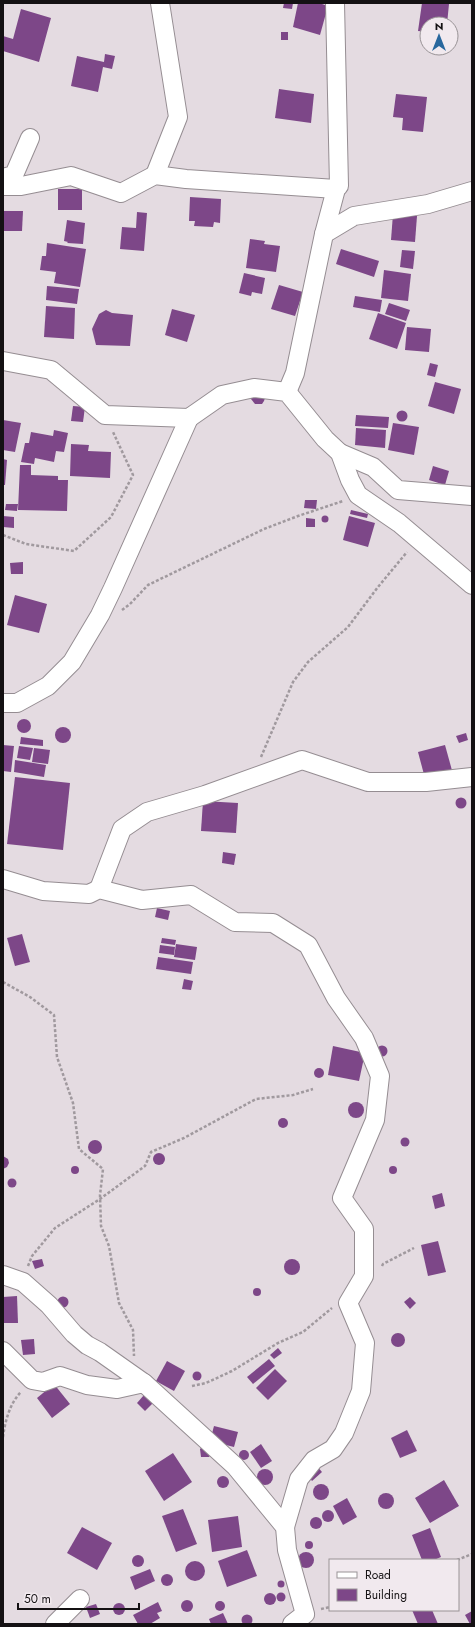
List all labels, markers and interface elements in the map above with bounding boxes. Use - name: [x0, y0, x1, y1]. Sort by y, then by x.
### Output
- north arrow: [419, 16, 459, 56]
- text: N: [435, 18, 443, 34]
- legend: [329, 1559, 459, 1611]
- text: Road: [365, 1566, 391, 1584]
- scale bar: [18, 1585, 139, 1611]
- text: Building: [365, 1586, 407, 1604]
- text: 50 m: [24, 1590, 51, 1608]

